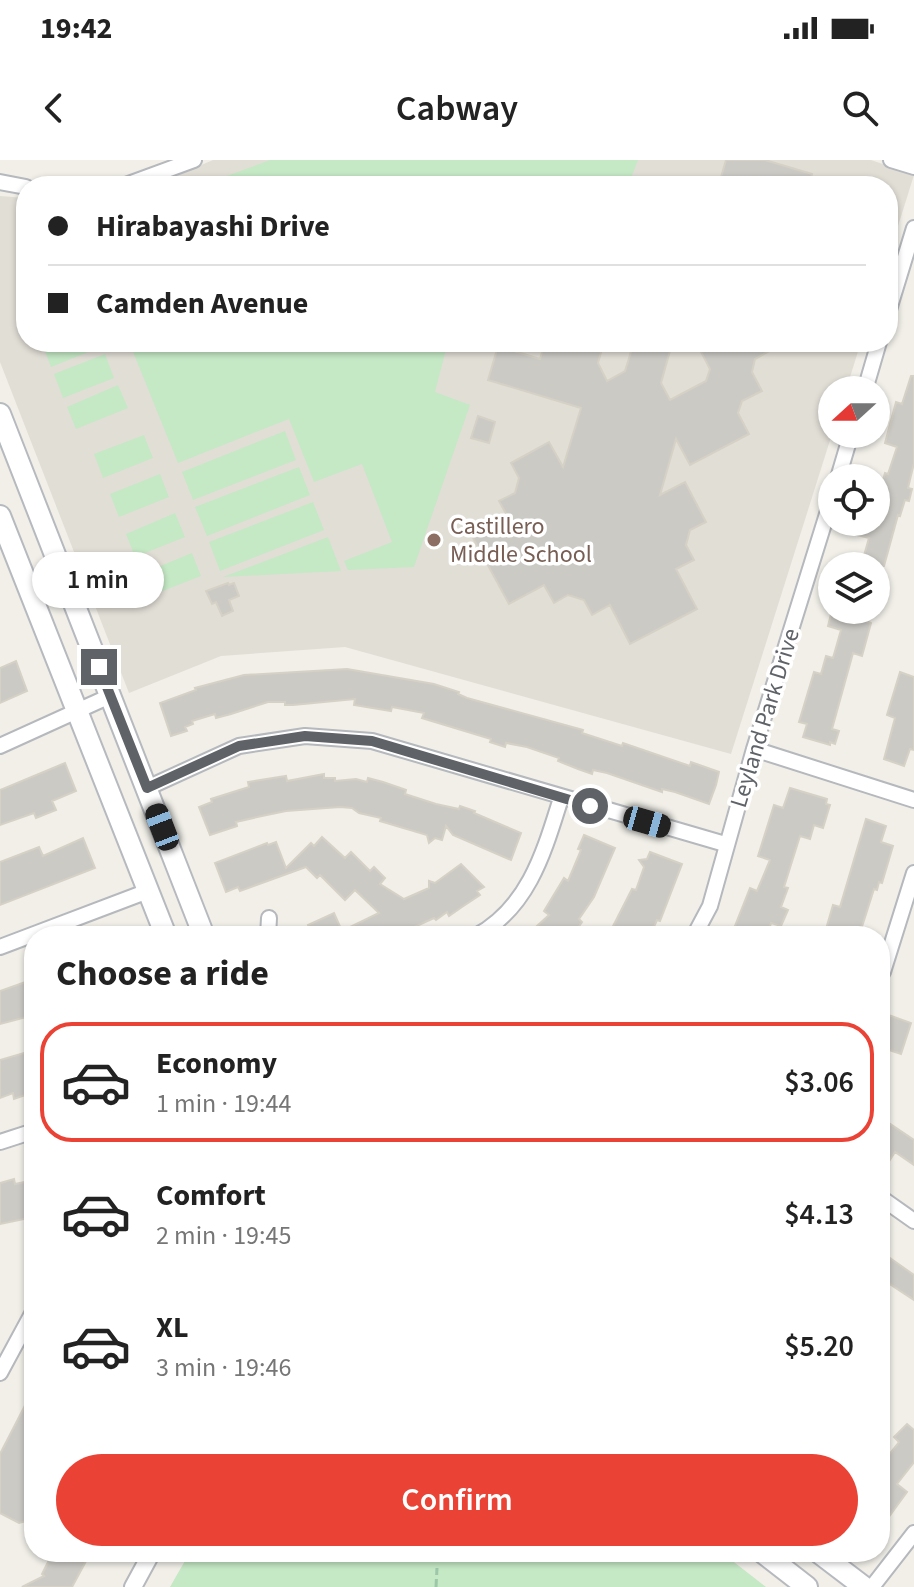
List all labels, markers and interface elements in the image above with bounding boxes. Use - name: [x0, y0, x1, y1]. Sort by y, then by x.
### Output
- text: 19:42: [40, 7, 112, 50]
- text: Cabway: [396, 83, 518, 134]
- icon: back: [32, 86, 76, 130]
- icon: search: [838, 86, 882, 130]
- text: Hirabayashi Drive: [96, 205, 330, 248]
- text: Camden Avenue: [96, 282, 308, 325]
- north arrow: [818, 376, 890, 448]
- map controls: [818, 376, 890, 624]
- button: locate: [818, 464, 890, 536]
- place label: Castillero Middle School: [450, 509, 592, 572]
- marker: Castillero Middle School: [425, 531, 443, 549]
- callout: 1 min: [33, 551, 165, 607]
- button: layers: [818, 552, 890, 624]
- text: 1 min: [67, 561, 129, 598]
- street label: Leyland Park Drive: [721, 624, 809, 812]
- route end: [81, 649, 117, 685]
- route start: [572, 788, 608, 824]
- car: [142, 800, 182, 854]
- car: [621, 804, 673, 840]
- text: Choose a ride: [56, 948, 269, 999]
- text: Economy: [156, 1042, 277, 1085]
- icon: car: [60, 1046, 132, 1118]
- text: $3.06: [784, 1061, 854, 1104]
- text: 1 min · 19:44: [156, 1085, 291, 1122]
- text: Comfort: [156, 1174, 266, 1217]
- icon: car: [60, 1178, 132, 1250]
- text: $4.13: [784, 1193, 854, 1236]
- text: 2 min · 19:45: [156, 1217, 291, 1254]
- text: XL: [156, 1306, 189, 1349]
- icon: car: [60, 1310, 132, 1382]
- text: $5.20: [784, 1325, 854, 1368]
- text: 3 min · 19:46: [156, 1349, 291, 1386]
- button: Confirm: [56, 1454, 858, 1546]

